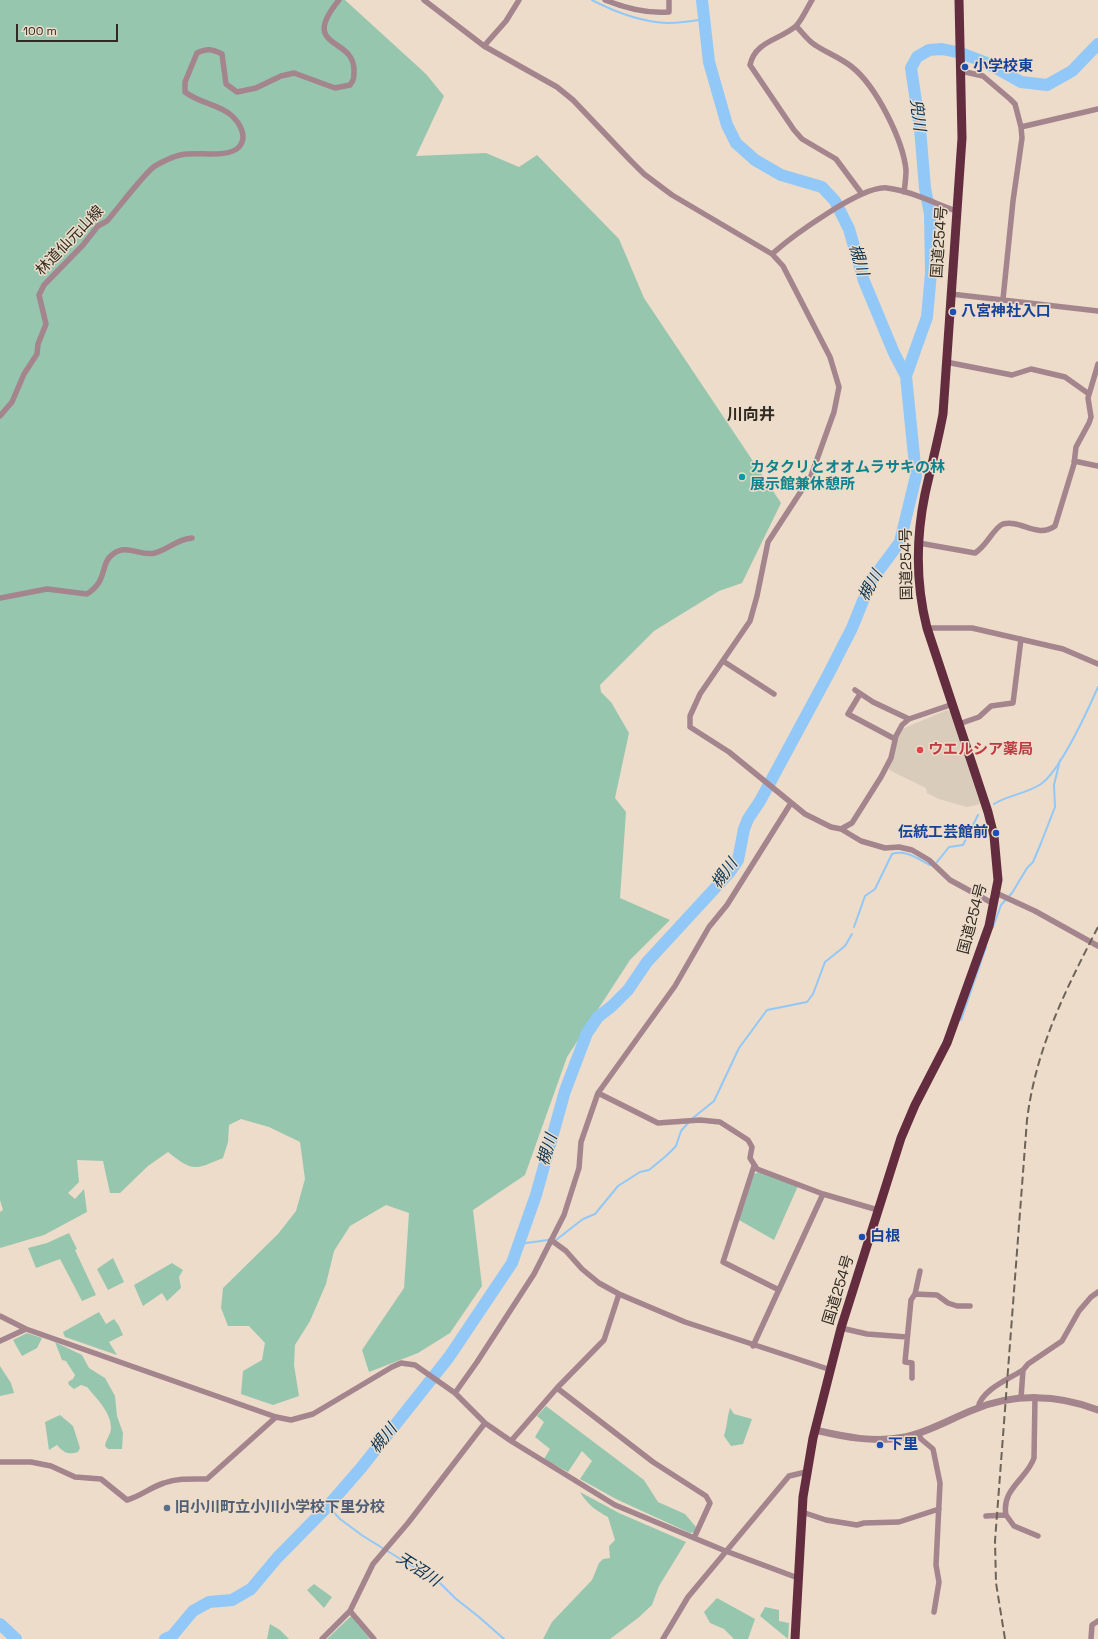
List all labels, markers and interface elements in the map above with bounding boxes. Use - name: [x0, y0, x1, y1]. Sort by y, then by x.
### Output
- scale bar: [18, 16, 120, 42]
- text: 100 m: [23, 23, 57, 39]
- place label: 小学校東: [973, 58, 1033, 76]
- marker: 小学校東: [960, 62, 970, 72]
- water label: 兜川: [906, 98, 928, 132]
- street label: 林道仙元山線: [32, 202, 108, 280]
- street label: 国道254号: [928, 205, 952, 279]
- water label: 槻川: [844, 242, 872, 278]
- place label: 八宮神社入口: [961, 303, 1051, 321]
- marker: 八宮神社入口: [948, 307, 958, 317]
- district label: 川向井: [727, 406, 775, 426]
- place label: カタクリとオオムラサキの林 展示館兼休憩所: [750, 459, 945, 494]
- marker: カタクリとオオムラサキの林 展示館兼休憩所: [737, 472, 747, 482]
- street label: 国道254号: [897, 528, 917, 600]
- water label: 槻川: [855, 567, 887, 605]
- place label: ウエルシア薬局: [928, 741, 1033, 759]
- marker: ウエルシア薬局: [915, 745, 925, 755]
- place label: 伝統工芸館前: [898, 824, 988, 842]
- marker: 伝統工芸館前: [991, 828, 1001, 838]
- water label: 槻川: [708, 855, 742, 893]
- street label: 国道254号: [955, 882, 991, 956]
- water label: 槻川: [534, 1132, 562, 1168]
- place label: 白根: [870, 1228, 900, 1246]
- marker: 白根: [857, 1232, 867, 1242]
- street label: 国道254号: [820, 1253, 858, 1327]
- water label: 槻川: [367, 1420, 401, 1458]
- place label: 下里: [888, 1436, 918, 1454]
- marker: 下里: [875, 1440, 885, 1450]
- place label: 旧小川町立小川小学校下里分校: [175, 1499, 385, 1517]
- marker: 旧小川町立小川小学校下里分校: [162, 1503, 172, 1513]
- water label: 天沼川: [393, 1549, 443, 1591]

